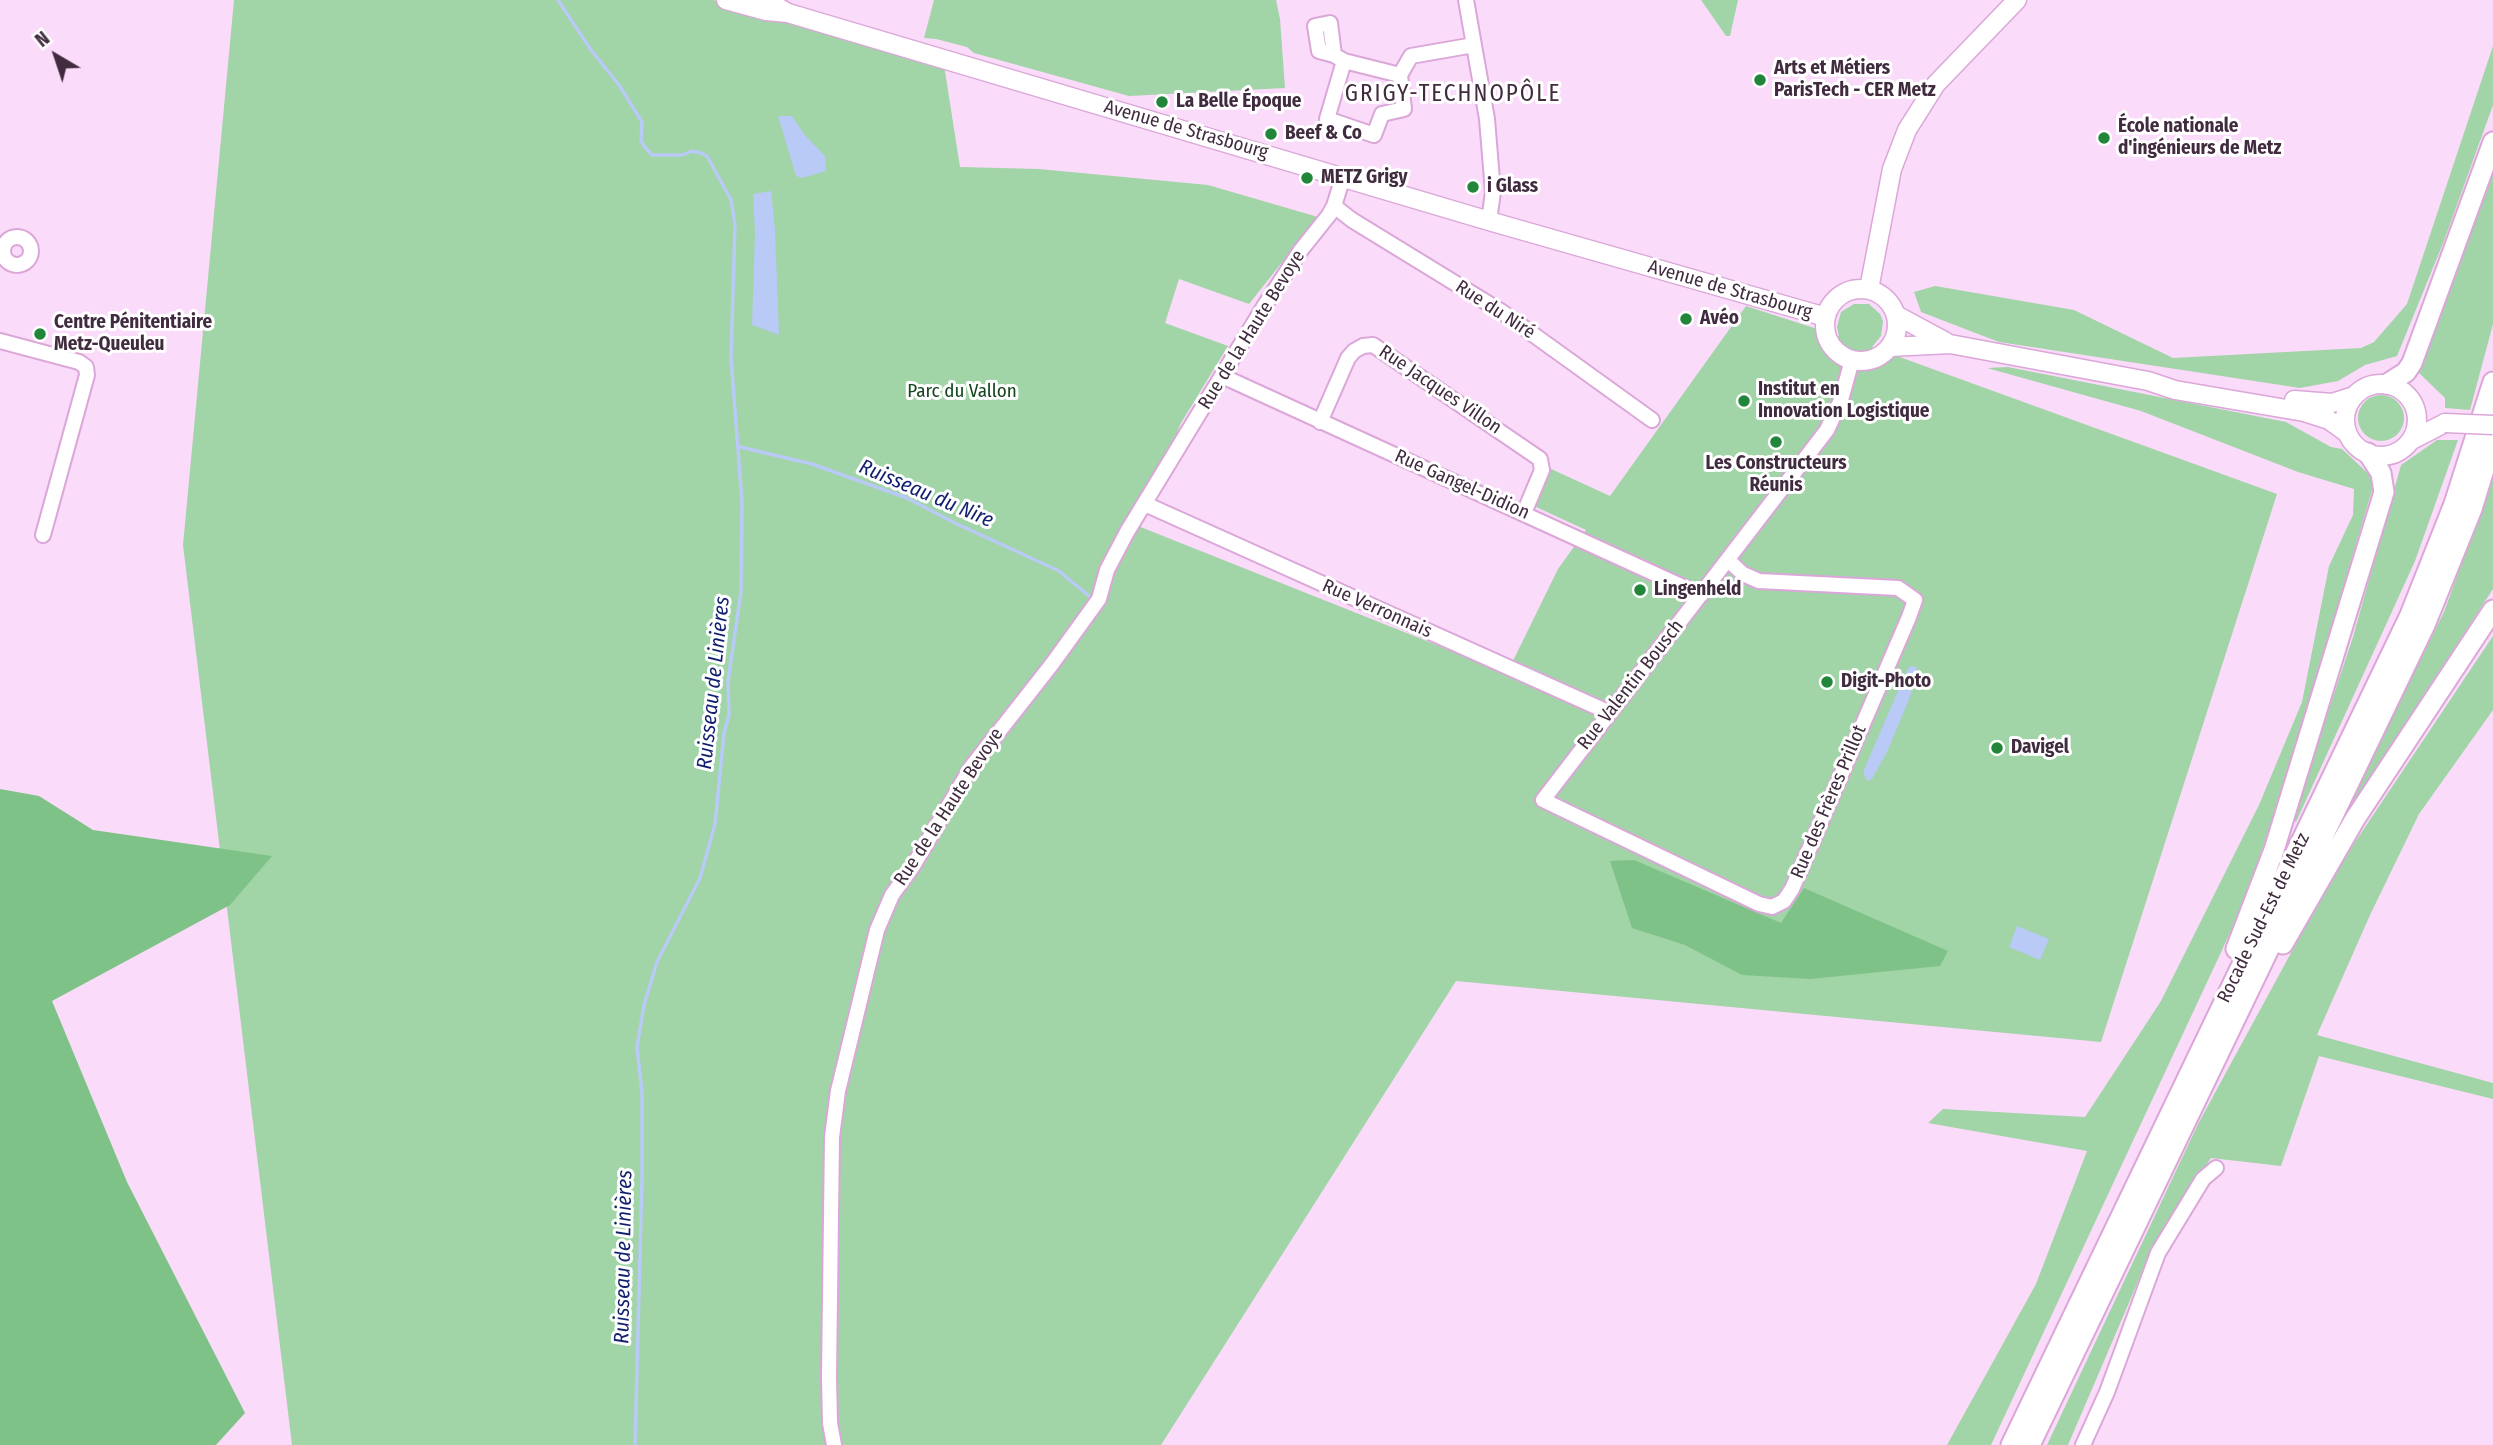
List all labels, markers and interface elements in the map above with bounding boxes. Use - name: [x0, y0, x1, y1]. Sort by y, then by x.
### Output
- north arrow: [21, 21, 91, 91]
- text: N: [31, 27, 54, 52]
- place label: Arts et Métiers ParisTech - CER Metz: [1774, 58, 1936, 102]
- marker: Arts et Métiers ParisTech - CER Metz: [1752, 72, 1768, 88]
- district label: GRIGY-TECHNOPÔLE: [1347, 81, 1559, 109]
- place label: La Belle Époque: [1176, 91, 1301, 113]
- marker: La Belle Époque: [1154, 94, 1170, 110]
- street label: Avenue de Strasbourg: [1101, 96, 1271, 164]
- place label: École nationale d'ingénieurs de Metz: [2118, 116, 2281, 160]
- place label: Beef & Co: [1285, 123, 1362, 145]
- marker: Beef & Co: [1263, 126, 1279, 142]
- marker: École nationale d'ingénieurs de Metz: [2096, 130, 2112, 146]
- place label: METZ Grigy: [1321, 167, 1408, 189]
- marker: METZ Grigy: [1299, 170, 1315, 186]
- place label: i Glass: [1487, 176, 1538, 198]
- marker: i Glass: [1465, 179, 1481, 195]
- street label: Rue de la Haute Bevoye: [1194, 246, 1310, 414]
- street label: Avenue de Strasbourg: [1645, 256, 1815, 324]
- street label: Rue du Niré: [1451, 276, 1539, 344]
- place label: Avéo: [1700, 308, 1739, 330]
- marker: Avéo: [1678, 311, 1694, 327]
- place label: Centre Pénitentiaire Metz-Queuleu: [54, 312, 212, 356]
- marker: Centre Pénitentiaire Metz-Queuleu: [32, 326, 48, 342]
- street label: Rue Jacques Villon: [1374, 341, 1506, 439]
- place label: Institut en Innovation Logistique: [1758, 379, 1929, 423]
- park label: Parc du Vallon: [907, 381, 1017, 403]
- marker: Institut en Innovation Logistique: [1736, 393, 1752, 409]
- marker: Les Constructeurs Réunis: [1768, 434, 1784, 450]
- street label: Rue Gangel-Didion: [1391, 445, 1533, 525]
- place label: Les Constructeurs Réunis: [1705, 453, 1847, 497]
- water label: Ruisseau du Nire: [855, 454, 997, 534]
- street label: Rue Verronnais: [1319, 575, 1435, 643]
- place label: Lingenheld: [1654, 579, 1741, 601]
- marker: Lingenheld: [1632, 582, 1648, 598]
- water label: Ruisseau de Linières: [692, 595, 736, 771]
- street label: Rue Valentin Bousch: [1573, 616, 1689, 754]
- place label: Digit-Photo: [1841, 671, 1931, 693]
- marker: Digit-Photo: [1819, 674, 1835, 690]
- street label: Rue des Frères Prillot: [1786, 722, 1872, 882]
- street label: Rue de la Haute Bevoye: [890, 724, 1008, 890]
- place label: Davigel: [2011, 737, 2069, 759]
- marker: Davigel: [1989, 740, 2005, 756]
- street label: Rocade Sud-Est de Metz: [2213, 829, 2315, 1007]
- water label: Ruisseau de Linières: [610, 1170, 638, 1344]

